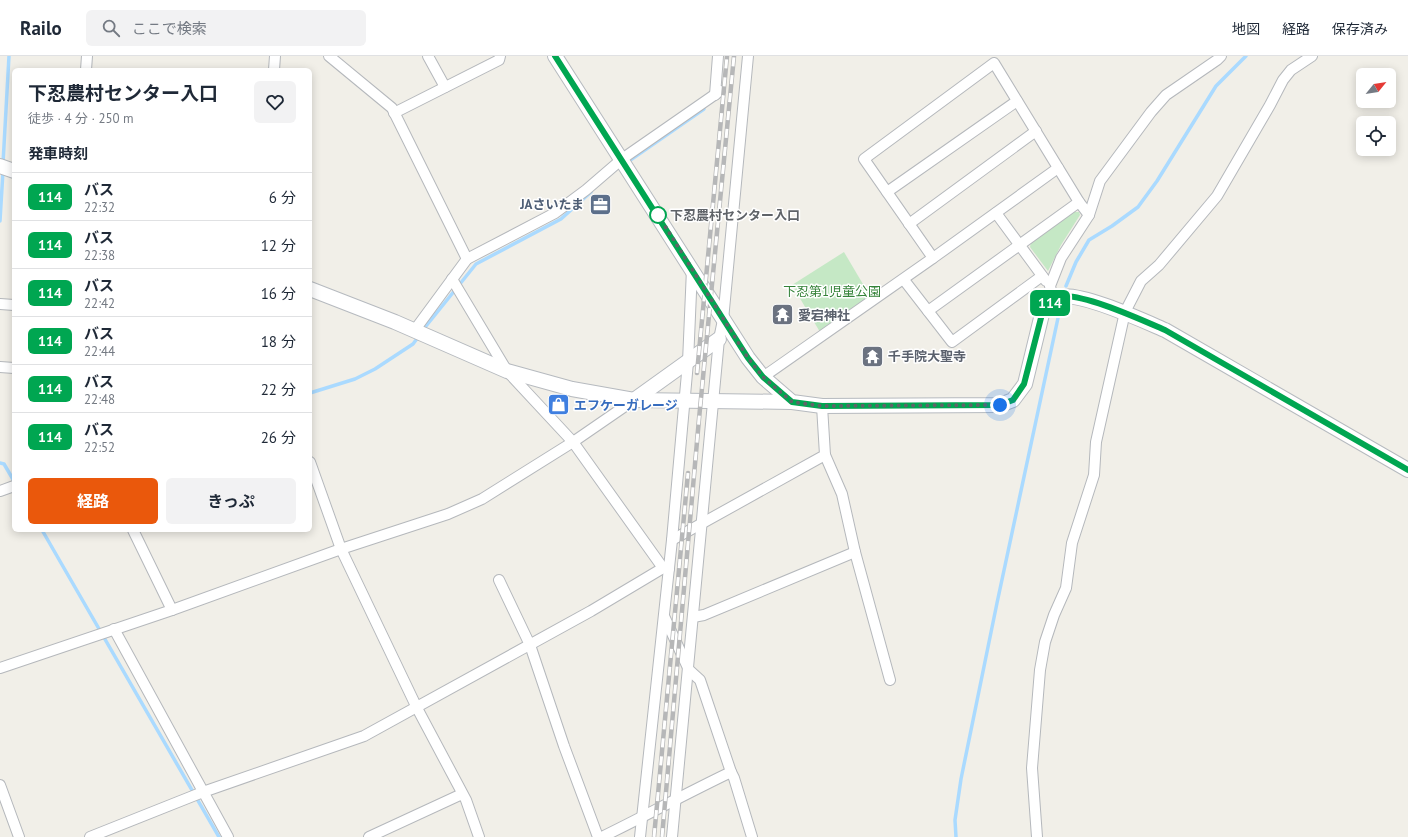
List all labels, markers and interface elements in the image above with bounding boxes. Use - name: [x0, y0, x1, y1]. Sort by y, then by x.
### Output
- search box: [86, 10, 366, 46]
- text: Railo: [20, 16, 62, 40]
- icon: search: [100, 17, 122, 39]
- text: ここで検索: [132, 19, 207, 38]
- text: 地図: [1232, 20, 1260, 38]
- text: 経路: [1282, 20, 1310, 38]
- text: 保存済み: [1332, 20, 1388, 38]
- north arrow: [1356, 68, 1396, 108]
- map controls: [1356, 68, 1396, 156]
- text: 下忍農村センター入口: [28, 81, 218, 105]
- button: heart: [254, 81, 296, 123]
- text: 徒歩 · 4 分 · 250 m: [28, 110, 134, 127]
- button: locate: [1356, 116, 1396, 156]
- text: 発車時刻: [28, 144, 88, 163]
- text: バス: [84, 180, 114, 199]
- text: 114: [38, 188, 62, 206]
- text: 6 分: [269, 188, 296, 207]
- office icon: JAさいたま: [587, 191, 613, 217]
- place label: JAさいたま: [519, 196, 584, 213]
- text: 22:32: [84, 199, 115, 216]
- marker: 下忍農村センター入口: [649, 206, 667, 224]
- place label: 下忍農村センター入口: [670, 207, 800, 224]
- text: バス: [84, 228, 114, 247]
- text: 114: [38, 236, 62, 254]
- text: 12 分: [261, 236, 296, 255]
- text: 22:38: [84, 247, 115, 264]
- text: バス: [84, 276, 114, 295]
- park label: 下忍第1児童公園: [783, 283, 881, 300]
- text: 114: [38, 284, 62, 302]
- text: 16 分: [261, 284, 296, 303]
- line badge: 114: [1027, 290, 1073, 316]
- text: 114: [1038, 294, 1062, 312]
- text: 22:42: [84, 295, 115, 312]
- temple icon: 愛宕神社: [770, 302, 796, 328]
- place label: 愛宕神社: [798, 307, 850, 324]
- text: バス: [84, 324, 114, 343]
- text: 114: [38, 332, 62, 350]
- text: 18 分: [261, 332, 296, 351]
- text: 22:44: [84, 343, 115, 360]
- temple icon: 千手院大聖寺: [860, 343, 886, 369]
- place label: 千手院大聖寺: [888, 348, 966, 365]
- text: バス: [84, 372, 114, 391]
- text: 114: [38, 380, 62, 398]
- text: 22 分: [261, 380, 296, 399]
- text: 22:48: [84, 391, 115, 408]
- shop icon: エフケーガレージ: [546, 392, 572, 418]
- your location: [990, 395, 1010, 415]
- place label: エフケーガレージ: [574, 397, 678, 414]
- text: バス: [84, 420, 114, 439]
- text: 114: [38, 428, 62, 446]
- text: 26 分: [261, 428, 296, 447]
- text: 22:52: [84, 439, 115, 456]
- button: 経路: [28, 478, 158, 524]
- button: きっぷ: [166, 478, 296, 524]

